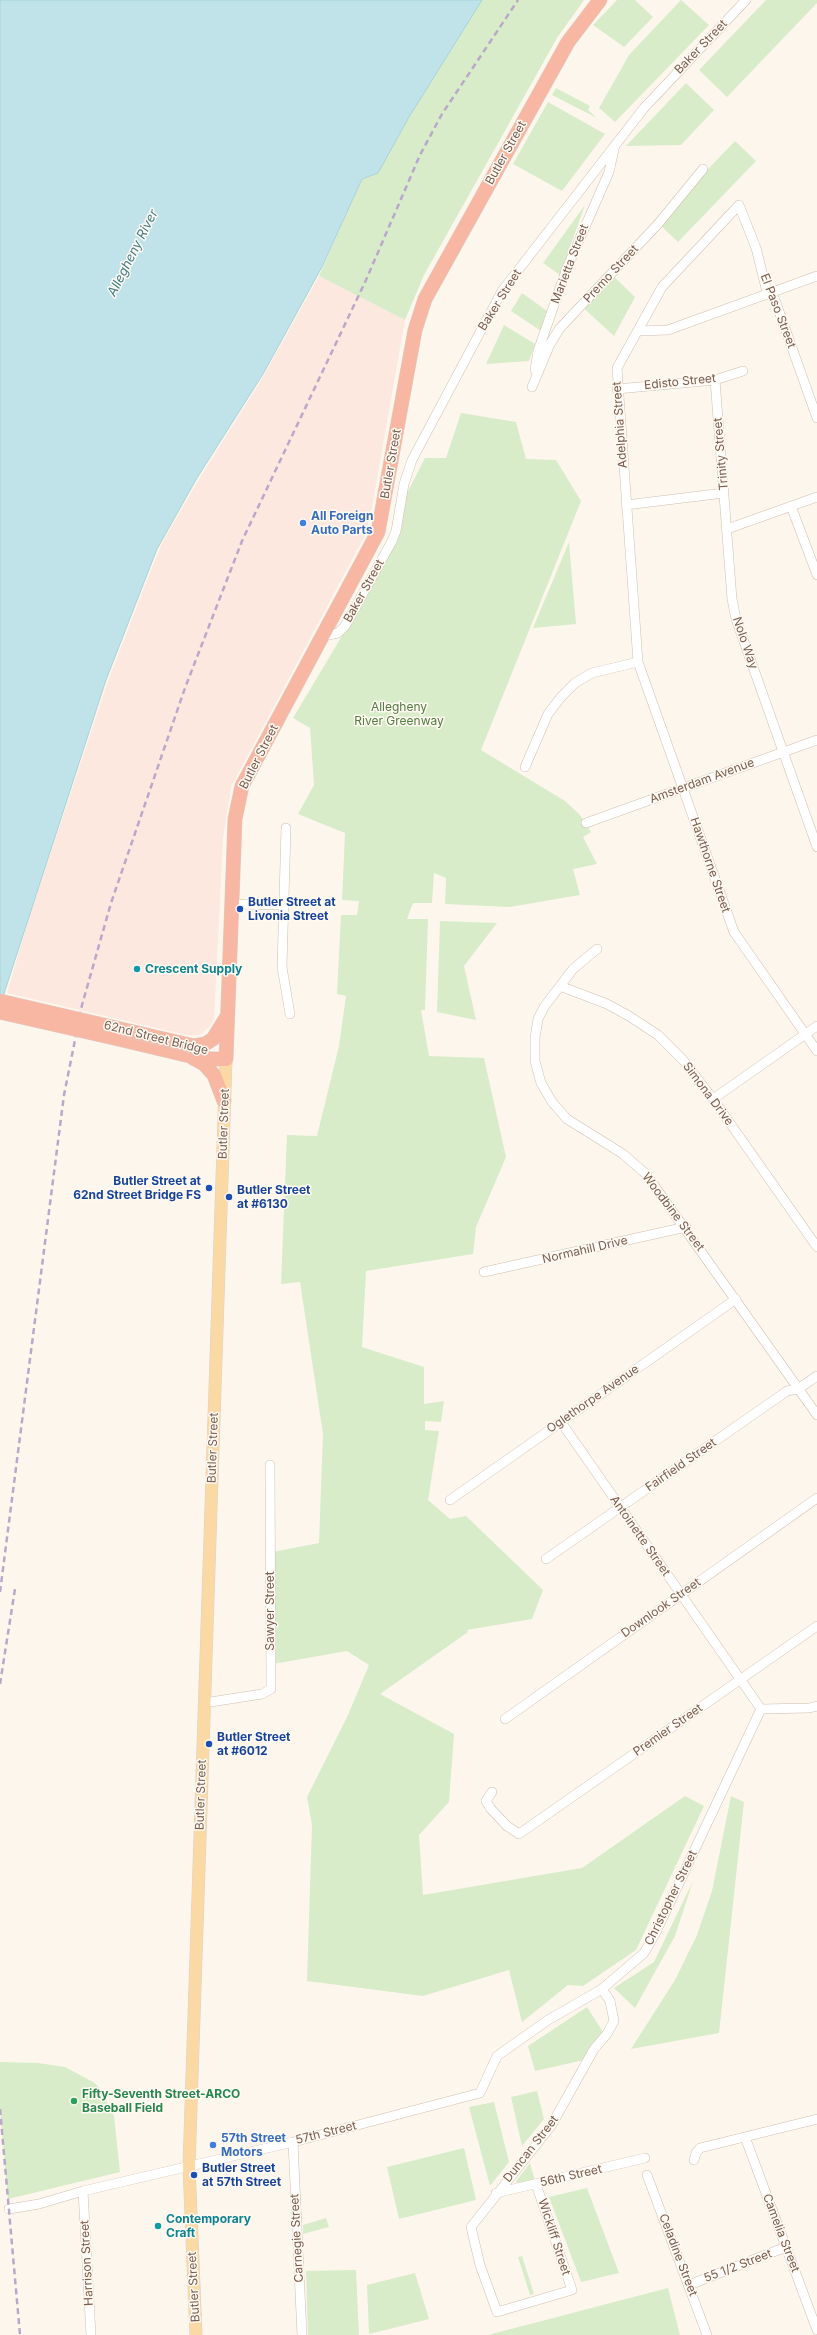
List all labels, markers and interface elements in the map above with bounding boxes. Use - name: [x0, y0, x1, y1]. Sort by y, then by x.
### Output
- street label: Baker Street: [672, 17, 730, 77]
- street label: Butler Street: [483, 119, 529, 187]
- water label: Allegheny River: [104, 207, 162, 299]
- street label: Marietta Street: [548, 222, 592, 306]
- street label: Premo Street: [581, 242, 641, 306]
- street label: Baker Street: [475, 267, 525, 333]
- street label: El Paso Street: [757, 272, 799, 350]
- street label: Edisto Street: [643, 371, 717, 393]
- street label: Adelphia Street: [610, 381, 630, 469]
- street label: Trinity Street: [711, 417, 731, 491]
- street label: Butler Street: [378, 428, 404, 500]
- place label: All Foreign Auto Parts: [311, 509, 373, 537]
- marker: All Foreign Auto Parts: [298, 518, 308, 528]
- street label: Baker Street: [341, 557, 387, 625]
- street label: Nolo Way: [729, 615, 761, 671]
- park label: Allegheny River Greenway: [354, 700, 444, 728]
- street label: Butler Street: [237, 722, 281, 792]
- street label: Amsterdam Avenue: [648, 755, 756, 807]
- street label: Hawthorne Street: [687, 816, 733, 914]
- place label: Butler Street at Livonia Street: [248, 895, 336, 923]
- marker: Butler Street at Livonia Street: [235, 904, 245, 914]
- place label: Crescent Supply: [145, 962, 242, 976]
- marker: Crescent Supply: [132, 964, 142, 974]
- street label: 62nd Street Bridge: [102, 1018, 210, 1058]
- street label: Simona Drive: [680, 1060, 736, 1128]
- street label: Butler Street: [216, 1089, 232, 1159]
- street label: Woodbine Street: [639, 1170, 707, 1254]
- place label: Butler Street at 62nd Street Bridge FS: [73, 1174, 201, 1202]
- marker: Butler Street at 62nd Street Bridge FS: [204, 1183, 214, 1193]
- place label: Butler Street at #6130: [237, 1183, 310, 1211]
- marker: Butler Street at #6130: [224, 1192, 234, 1202]
- street label: Normahill Drive: [541, 1233, 629, 1267]
- street label: Oglethorpe Avenue: [544, 1362, 642, 1436]
- street label: Butler Street: [205, 1413, 221, 1483]
- street label: Fairfield Street: [643, 1435, 719, 1495]
- street label: Antoinette Street: [607, 1493, 673, 1579]
- street label: Sawyer Street: [263, 1571, 277, 1651]
- street label: Downlook Street: [619, 1575, 703, 1641]
- street label: Premier Street: [631, 1701, 705, 1759]
- place label: Butler Street at #6012: [217, 1730, 290, 1758]
- marker: Butler Street at #6012: [204, 1739, 214, 1749]
- street label: Butler Street: [193, 1760, 209, 1830]
- street label: Christopher Street: [642, 1848, 700, 1948]
- place label: Fifty-Seventh Street-ARCO Baseball Field: [82, 2087, 240, 2115]
- marker: Fifty-Seventh Street-ARCO Baseball Field: [69, 2096, 79, 2106]
- street label: Duncan Street: [500, 2113, 562, 2185]
- street label: 57th Street: [294, 2118, 358, 2148]
- place label: 57th Street Motors: [221, 2131, 286, 2159]
- marker: 57th Street Motors: [208, 2140, 218, 2150]
- place label: Butler Street at 57th Street: [202, 2161, 281, 2189]
- street label: 56th Street: [539, 2162, 603, 2190]
- marker: Butler Street at 57th Street: [189, 2170, 199, 2180]
- street label: Camelia Street: [759, 2192, 803, 2274]
- street label: Carnegie Street: [287, 2193, 307, 2283]
- street label: Wickliff Street: [535, 2197, 573, 2277]
- place label: Contemporary Craft: [166, 2212, 251, 2240]
- street label: Celadine Street: [656, 2212, 700, 2298]
- street label: Harrison Street: [78, 2220, 96, 2306]
- marker: Contemporary Craft: [153, 2221, 163, 2231]
- street label: 55 1/2 Street: [702, 2246, 774, 2286]
- street label: Butler Street: [185, 2251, 203, 2323]

